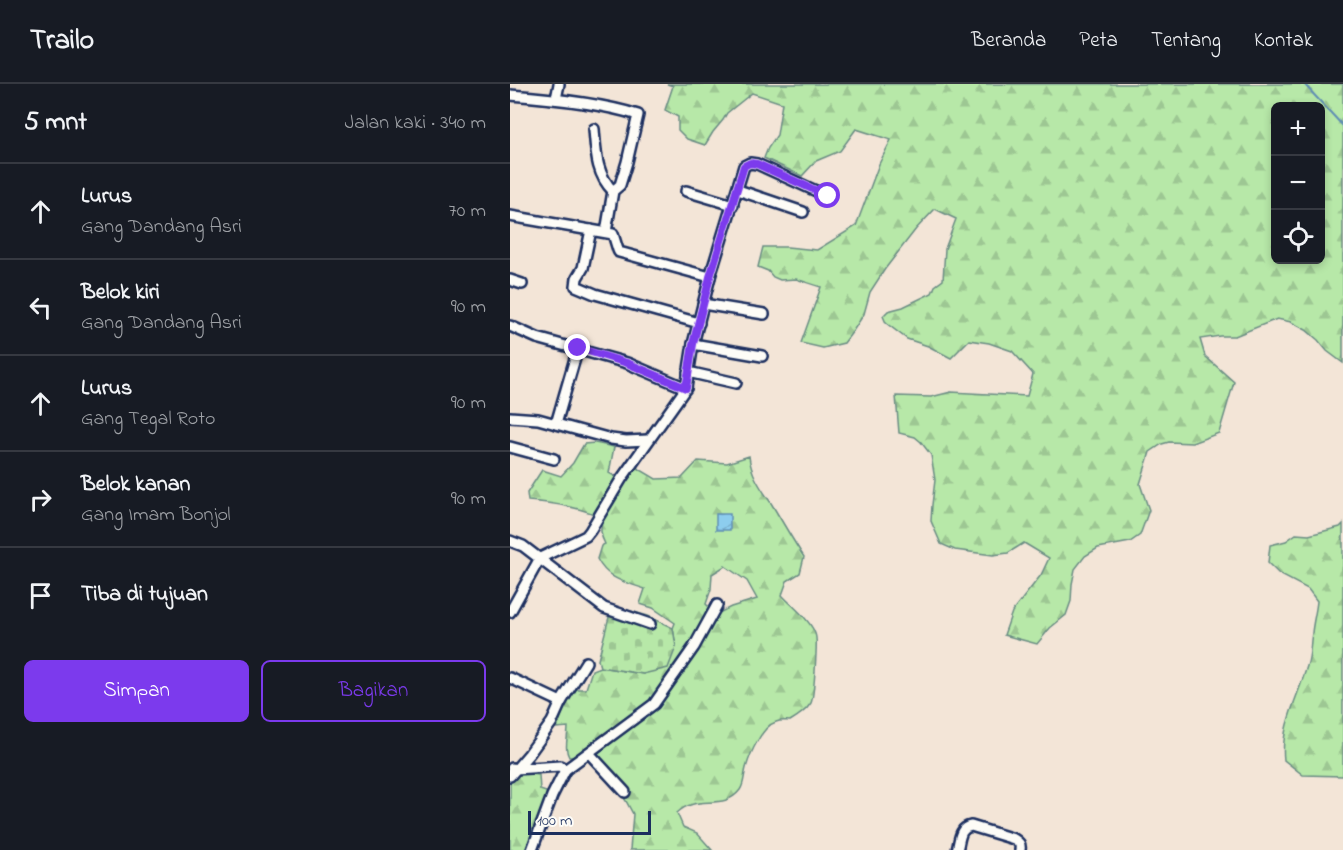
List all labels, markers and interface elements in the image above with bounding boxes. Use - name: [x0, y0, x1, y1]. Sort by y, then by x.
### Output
- text: Trailo: [30, 21, 94, 62]
- text: Beranda: [971, 26, 1046, 56]
- text: Peta: [1079, 26, 1118, 56]
- text: Tentang: [1151, 26, 1221, 56]
- text: Kontak: [1254, 26, 1313, 56]
- map controls: [1271, 102, 1325, 264]
- button: +: [1271, 102, 1325, 156]
- text: 5 mnt: [24, 104, 87, 142]
- text: Jalan kaki · 340 m: [345, 109, 486, 138]
- button: −: [1271, 156, 1325, 210]
- text: Lurus: [81, 181, 132, 213]
- route start: [814, 182, 840, 208]
- icon: ahead: [24, 195, 57, 228]
- text: 70 m: [449, 197, 486, 226]
- button: locate: [1271, 210, 1325, 264]
- text: Gang Dandang Asri: [81, 213, 242, 242]
- text: Belok kiri: [81, 277, 160, 309]
- icon: left: [24, 291, 57, 324]
- text: 90 m: [451, 293, 486, 322]
- text: Gang Dandang Asri: [81, 309, 242, 338]
- route end: [564, 334, 590, 360]
- text: Lurus: [81, 373, 132, 405]
- icon: ahead: [24, 387, 57, 420]
- text: 90 m: [451, 389, 486, 418]
- text: Gang Tegal Roto: [81, 405, 215, 434]
- text: Belok kanan: [81, 469, 190, 501]
- icon: right: [24, 483, 57, 516]
- text: 90 m: [451, 485, 486, 514]
- text: Gang Imam Bonjol: [81, 501, 231, 530]
- icon: arrive: [24, 579, 57, 612]
- text: Tiba di tujuan: [81, 579, 208, 611]
- button: Simpan: [24, 660, 249, 722]
- button: Bagikan: [261, 660, 486, 722]
- scale bar: [528, 808, 651, 836]
- text: 100 m: [537, 809, 572, 833]

